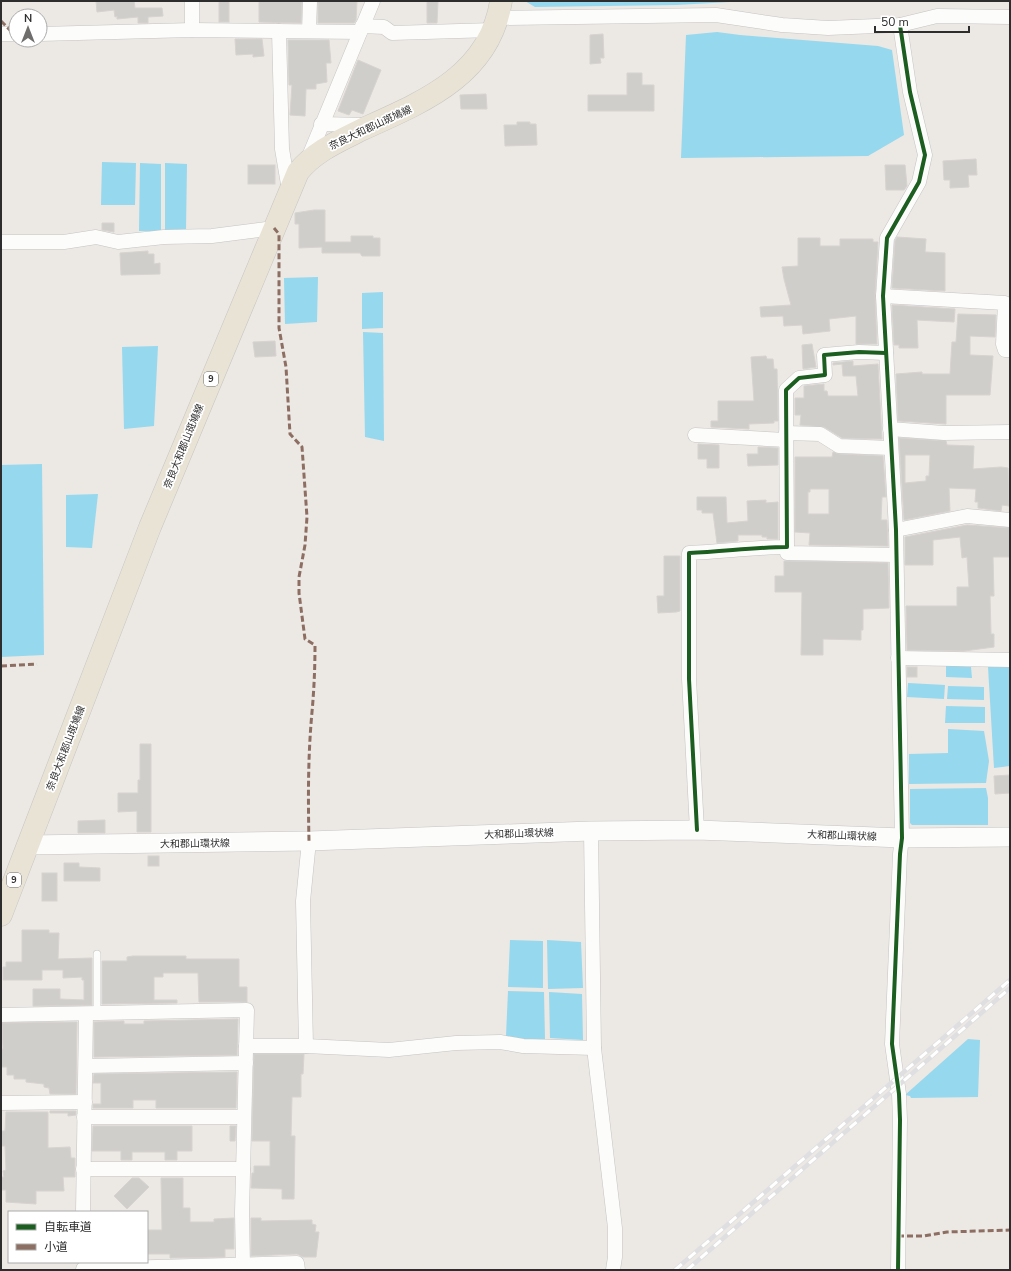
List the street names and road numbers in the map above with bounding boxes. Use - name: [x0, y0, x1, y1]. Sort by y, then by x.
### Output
- street label: 奈良大和郡山斑鳩線: [327, 103, 414, 153]
- road number: 9: [204, 372, 218, 386]
- street label: 奈良大和郡山斑鳩線: [161, 402, 207, 491]
- street label: 奈良大和郡山斑鳩線: [43, 704, 89, 793]
- street label: 大和郡山環状線: [484, 826, 554, 842]
- street label: 大和郡山環状線: [807, 828, 877, 844]
- street label: 大和郡山環状線: [160, 836, 230, 852]
- road number: 9: [7, 873, 21, 887]

